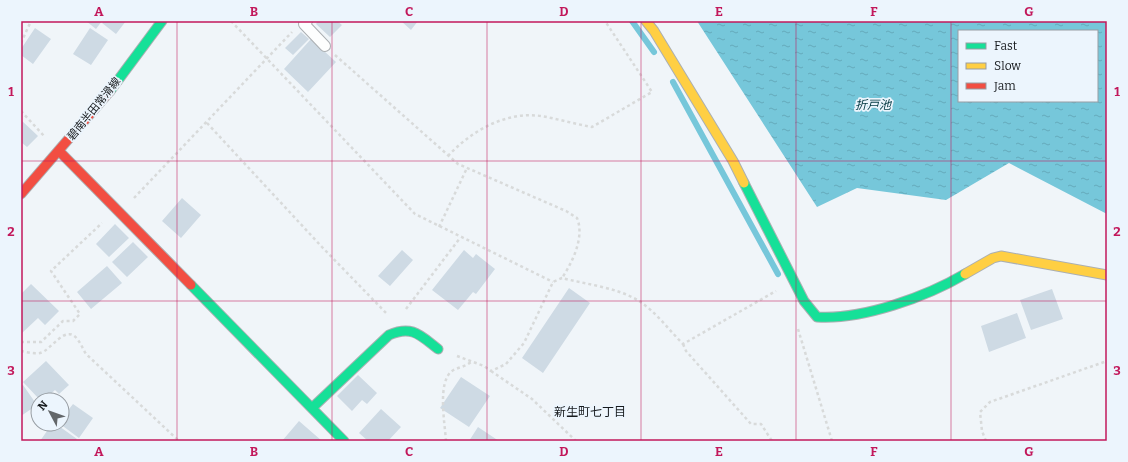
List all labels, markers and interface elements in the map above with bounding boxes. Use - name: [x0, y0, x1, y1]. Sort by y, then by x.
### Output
- text: A: [94, 4, 104, 19]
- text: B: [250, 4, 258, 19]
- text: C: [405, 4, 413, 19]
- text: D: [559, 4, 569, 19]
- text: E: [715, 4, 723, 19]
- text: F: [870, 4, 878, 19]
- text: G: [1024, 4, 1034, 19]
- legend: [958, 30, 1098, 102]
- text: Fast: [994, 39, 1018, 53]
- text: Slow: [994, 59, 1021, 73]
- street label: 碧南半田常滑線: [65, 75, 123, 143]
- text: Jam: [993, 79, 1016, 93]
- text: 1: [8, 84, 14, 99]
- text: 1: [1114, 84, 1120, 99]
- water label: 折戸池: [855, 98, 892, 112]
- text: 2: [7, 224, 15, 239]
- text: 2: [1113, 224, 1121, 239]
- text: 3: [7, 363, 15, 378]
- text: 3: [1113, 363, 1121, 378]
- north arrow: [30, 392, 70, 432]
- text: N: [35, 398, 51, 413]
- district label: 新生町七丁目: [554, 405, 626, 419]
- text: A: [94, 444, 104, 459]
- text: B: [250, 444, 258, 459]
- text: C: [405, 444, 413, 459]
- text: D: [559, 444, 569, 459]
- text: E: [715, 444, 723, 459]
- text: F: [870, 444, 878, 459]
- text: G: [1024, 444, 1034, 459]

